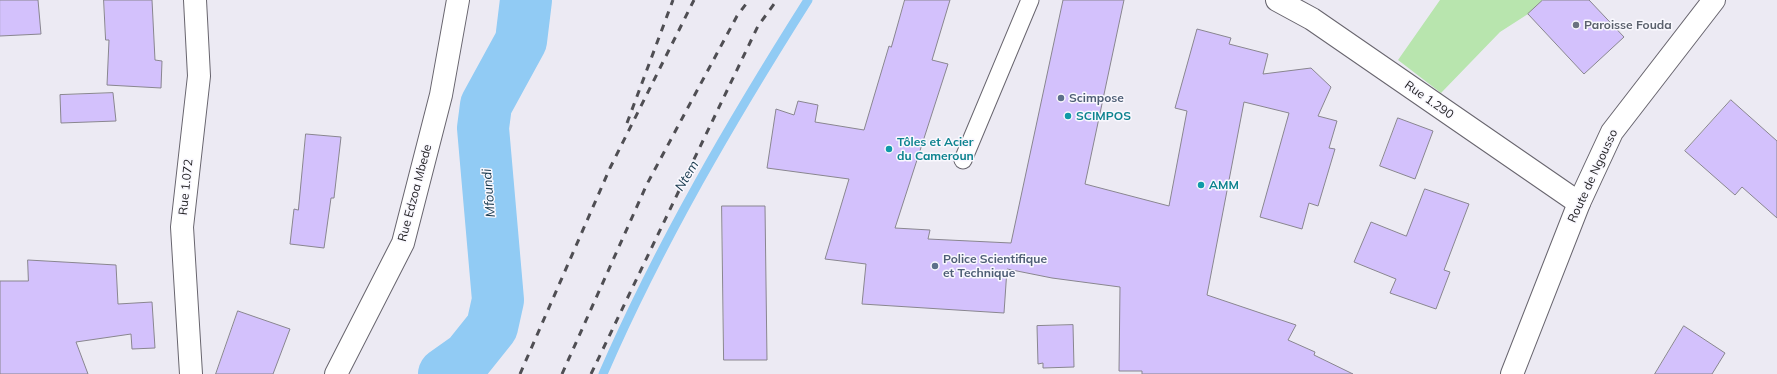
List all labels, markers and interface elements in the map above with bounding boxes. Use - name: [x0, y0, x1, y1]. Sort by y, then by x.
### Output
- place label: Paroisse Fouda: [1584, 18, 1672, 32]
- marker: Paroisse Fouda: [1571, 20, 1581, 30]
- street label: Rue 1.290: [1402, 78, 1456, 122]
- place label: Scimpose: [1069, 91, 1124, 105]
- marker: Scimpose: [1056, 93, 1066, 103]
- place label: SCIMPOS: [1076, 109, 1131, 123]
- marker: SCIMPOS: [1063, 111, 1073, 121]
- street label: Route de Ngousso: [1565, 127, 1621, 225]
- place label: Tôles et Acier du Cameroun: [897, 135, 974, 163]
- street label: Rue Edzoa Mbede: [395, 143, 435, 243]
- marker: Tôles et Acier du Cameroun: [884, 144, 894, 154]
- street label: Rue 1.072: [176, 158, 196, 216]
- water label: Ntem: [672, 158, 702, 194]
- water label: Mfoundi: [479, 168, 499, 218]
- place label: AMM: [1209, 178, 1239, 192]
- marker: AMM: [1196, 180, 1206, 190]
- place label: Police Scientifique et Technique: [943, 252, 1047, 280]
- marker: Police Scientifique et Technique: [930, 261, 940, 271]

